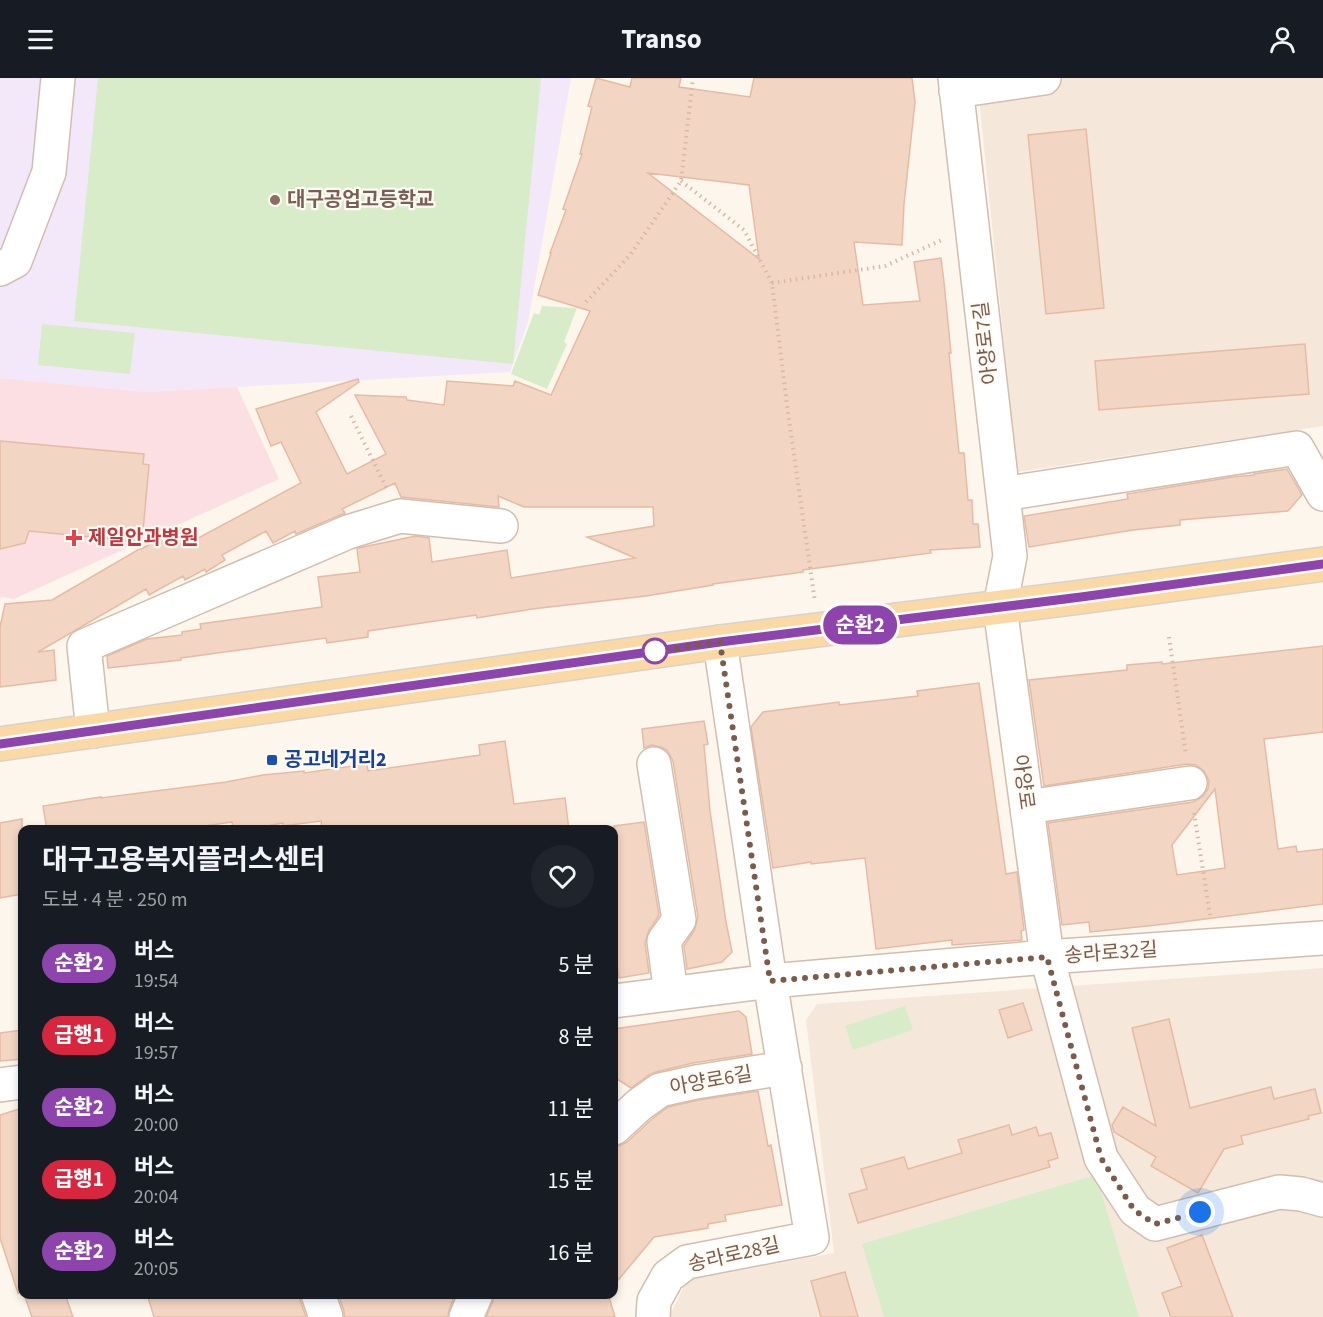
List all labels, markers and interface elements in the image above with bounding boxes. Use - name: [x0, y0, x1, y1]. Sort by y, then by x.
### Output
- text: Transo: [621, 20, 702, 59]
- icon: menu: [24, 23, 57, 56]
- icon: person: [1266, 23, 1299, 56]
- place label: 대구공업고등학교: [287, 186, 434, 214]
- marker: 대구공업고등학교: [268, 193, 282, 207]
- street label: 아양로7길: [967, 300, 1005, 386]
- place label: 제일안과병원: [88, 524, 198, 552]
- marker: 제일안과병원: [65, 529, 83, 547]
- line badge: 순환2: [826, 606, 894, 644]
- text: 순환2: [835, 610, 885, 640]
- unlabelled marker: [642, 638, 668, 664]
- place label: 공고네거리2: [284, 746, 387, 774]
- marker: 공고네거리2: [265, 753, 279, 767]
- street label: 아양로: [1005, 753, 1041, 811]
- text: 대구고용복지플러스센터: [42, 840, 325, 880]
- button: heart: [531, 845, 594, 908]
- text: 도보 · 4 분 · 250 m: [42, 886, 188, 914]
- text: 버스: [134, 935, 174, 967]
- street label: 송라로32길: [1063, 936, 1159, 970]
- text: 순환2: [54, 948, 104, 978]
- text: 5 분: [558, 949, 594, 981]
- text: 19:54: [134, 967, 178, 995]
- text: 버스: [134, 1007, 174, 1039]
- text: 급행1: [54, 1020, 104, 1050]
- text: 8 분: [558, 1021, 594, 1053]
- text: 19:57: [134, 1039, 178, 1067]
- street label: 아양로6길: [667, 1060, 755, 1102]
- text: 버스: [134, 1079, 174, 1111]
- text: 순환2: [54, 1092, 104, 1122]
- text: 11 분: [547, 1093, 594, 1125]
- text: 20:00: [134, 1111, 178, 1139]
- text: 버스: [134, 1151, 174, 1183]
- text: 급행1: [54, 1164, 104, 1194]
- text: 15 분: [547, 1165, 594, 1197]
- text: 20:04: [134, 1183, 178, 1211]
- your location: [1185, 1197, 1215, 1227]
- text: 버스: [134, 1223, 174, 1255]
- street label: 송라로28길: [685, 1231, 783, 1279]
- text: 순환2: [54, 1236, 104, 1266]
- text: 16 분: [547, 1237, 594, 1269]
- text: 20:05: [134, 1255, 178, 1283]

